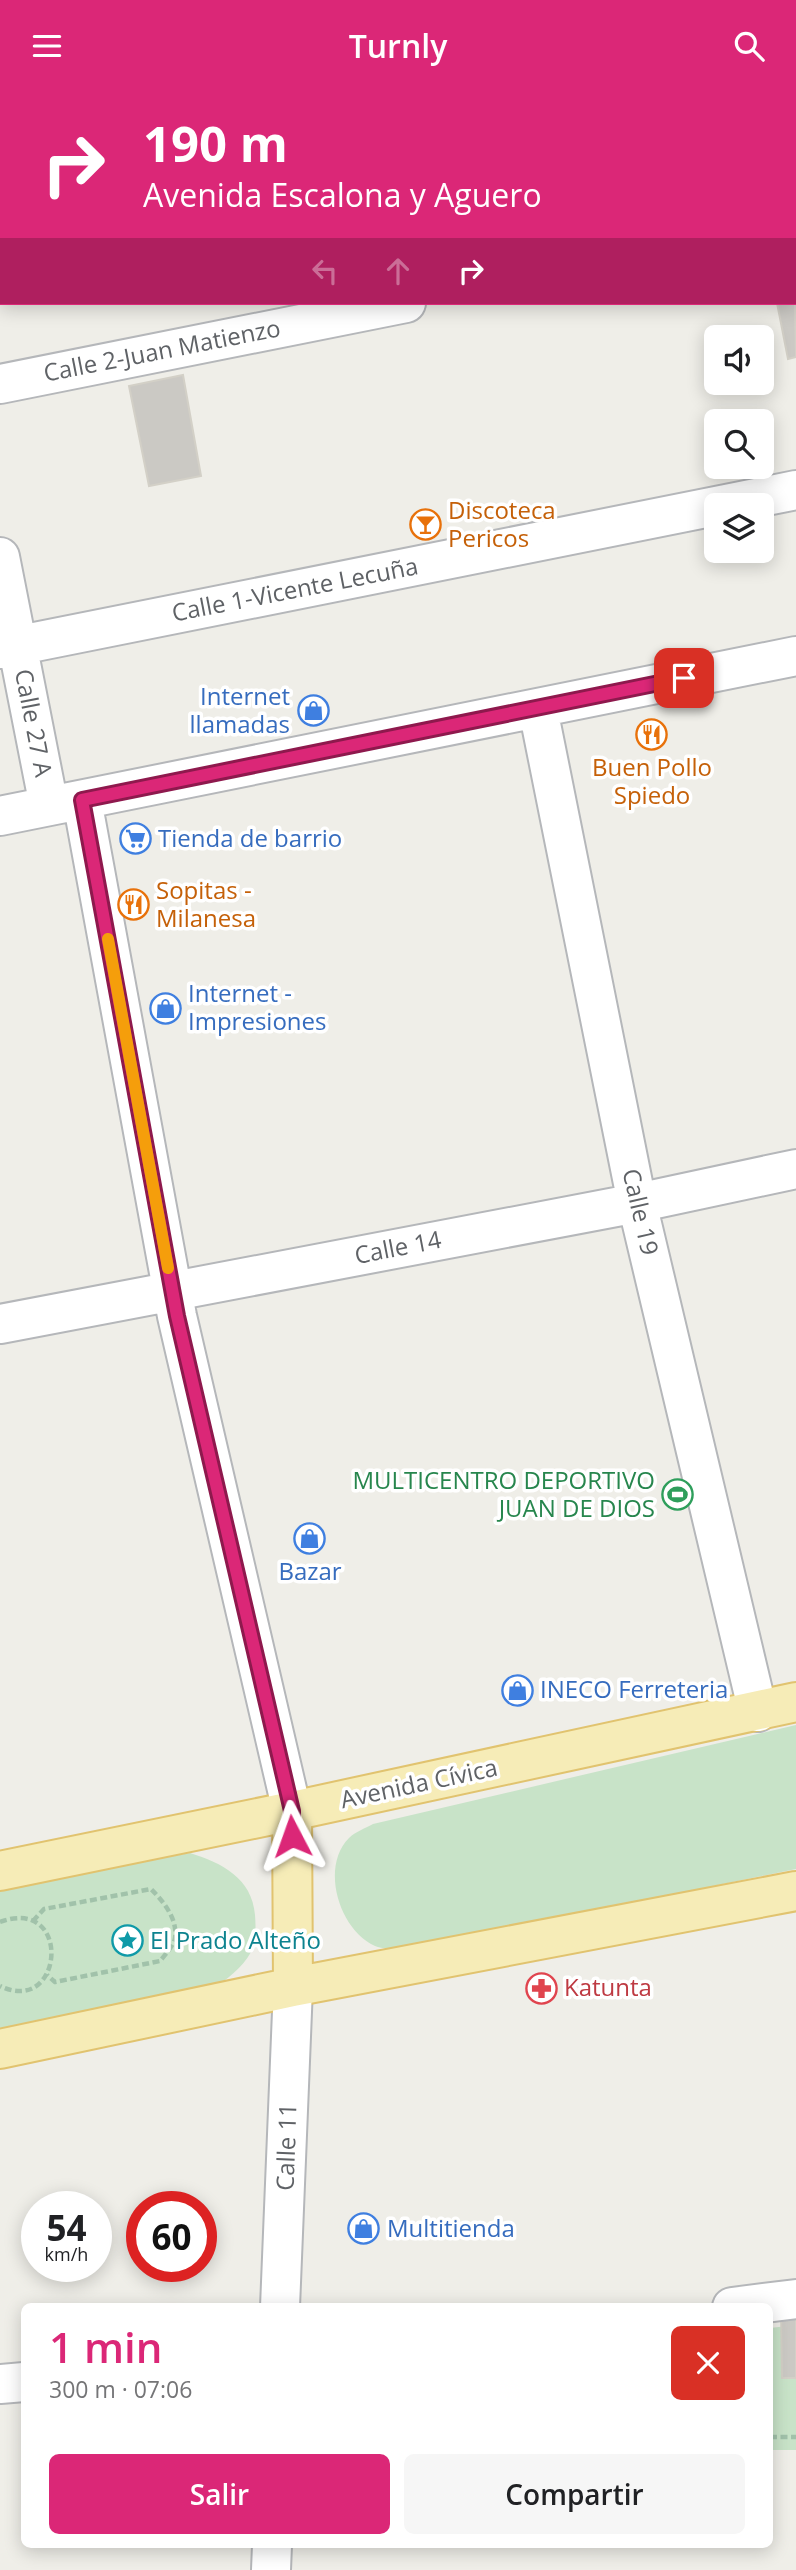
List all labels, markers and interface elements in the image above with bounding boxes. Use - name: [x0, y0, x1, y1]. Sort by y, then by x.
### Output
- text: Turnly: [349, 24, 447, 67]
- icon: menu: [28, 27, 66, 65]
- icon: search: [730, 27, 768, 65]
- text: 190 m: [143, 110, 288, 176]
- icon: right: [28, 119, 119, 210]
- text: Avenida Escalona y Aguero: [143, 173, 542, 216]
- icon: left: [306, 252, 344, 290]
- icon: ahead: [379, 252, 417, 290]
- icon: right: [452, 252, 490, 290]
- street label: Calle 2-Juan Matienzo: [40, 310, 283, 389]
- map controls: [704, 325, 774, 563]
- button: sound: [704, 325, 774, 395]
- button: search: [704, 409, 774, 479]
- place label: Discoteca Pericos: [448, 493, 556, 554]
- button: layers: [704, 493, 774, 563]
- bar icon: Discoteca Pericos: [408, 508, 442, 542]
- street label: Calle 1-Vicente Lecuña: [169, 548, 421, 629]
- pin: [654, 648, 714, 708]
- icon: arrive: [665, 659, 703, 697]
- street label: Calle 27 A: [8, 666, 61, 780]
- place label: Internet llamadas: [190, 679, 290, 740]
- shop icon: Internet llamadas: [296, 694, 330, 728]
- restaurant icon: Buen Pollo Spiedo: [635, 717, 669, 751]
- place label: Buen Pollo Spiedo: [592, 750, 712, 811]
- place label: Tienda de barrio: [158, 821, 342, 854]
- supermarket icon: Tienda de barrio: [118, 822, 152, 856]
- place label: Sopitas - Milanesa: [156, 873, 256, 934]
- restaurant icon: Sopitas - Milanesa: [116, 888, 150, 922]
- place label: Internet - Impresiones: [188, 976, 326, 1037]
- shop icon: Internet - Impresiones: [148, 991, 182, 1025]
- street label: Calle 19: [616, 1165, 667, 1258]
- street label: Calle 14: [352, 1222, 444, 1271]
- place label: MULTICENTRO DEPORTIVO JUAN DE DIOS: [352, 1463, 655, 1524]
- sports icon: MULTICENTRO DEPORTIVO JUAN DE DIOS: [661, 1478, 695, 1512]
- shop icon: Bazar: [293, 1521, 327, 1555]
- place label: Bazar: [278, 1554, 342, 1587]
- place label: INECO Ferreteria: [540, 1672, 728, 1705]
- shop icon: INECO Ferreteria: [500, 1673, 534, 1707]
- street label: Avenida Cívica: [337, 1750, 500, 1815]
- position arrow: [255, 1799, 329, 1873]
- place label: El Prado Alteño: [150, 1923, 321, 1956]
- place icon: El Prado Alteño: [110, 1924, 144, 1958]
- place label: Katunta: [564, 1970, 652, 2003]
- pharmacy icon: Katunta: [524, 1971, 558, 2005]
- street label: Calle 11: [267, 2103, 304, 2191]
- speed limit sign: 60: [126, 2191, 217, 2282]
- text: 54: [46, 2204, 87, 2251]
- place label: Multitienda: [387, 2211, 515, 2244]
- shop icon: Multitienda: [347, 2212, 381, 2246]
- text: km/h: [45, 2242, 88, 2266]
- text: 1 min: [49, 2318, 162, 2375]
- button: close: [671, 2326, 745, 2400]
- text: 300 m · 07:06: [49, 2373, 192, 2405]
- button: Salir: [49, 2454, 390, 2534]
- button: Compartir: [404, 2454, 745, 2534]

